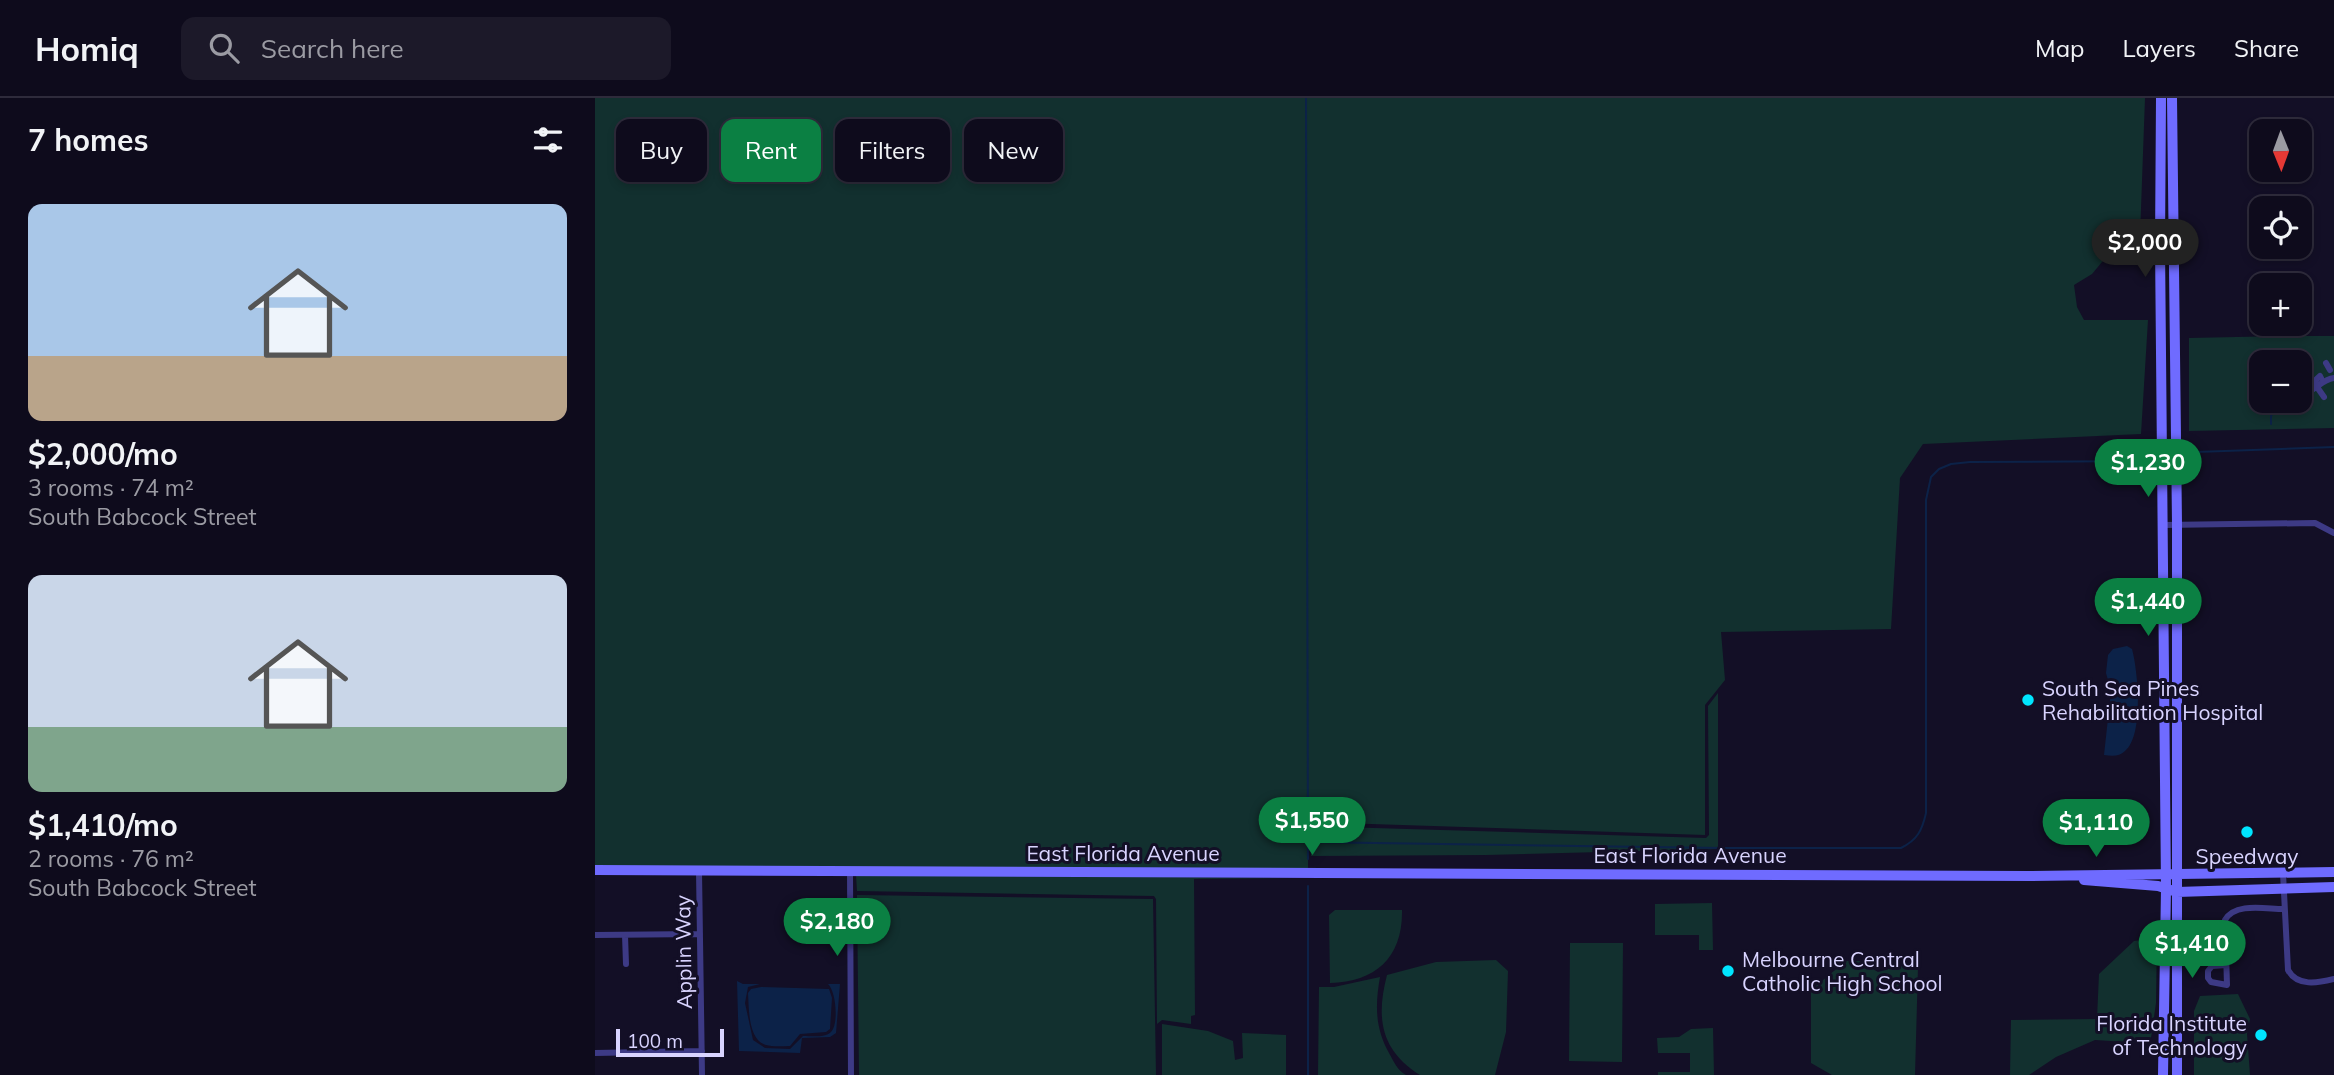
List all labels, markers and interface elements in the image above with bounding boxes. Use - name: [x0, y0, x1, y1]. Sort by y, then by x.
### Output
- search box: [181, 17, 671, 80]
- text: Homiq: [35, 28, 139, 69]
- icon: search: [205, 29, 243, 67]
- text: Search here: [261, 32, 404, 65]
- text: Map: [2035, 33, 2084, 63]
- text: Layers: [2122, 33, 2196, 63]
- text: Share: [2234, 33, 2299, 63]
- chip: Buy: [616, 119, 707, 182]
- chip: Rent: [721, 119, 821, 182]
- chip: Filters: [835, 119, 950, 182]
- chip: New: [964, 119, 1063, 182]
- north arrow: [2249, 119, 2312, 182]
- map controls: [2249, 119, 2312, 413]
- text: 7 homes: [28, 121, 149, 159]
- icon: filters: [529, 121, 567, 159]
- button: locate: [2249, 196, 2312, 259]
- pin: $2,000: [2088, 220, 2202, 279]
- text: $2,000: [2108, 227, 2182, 256]
- icon: home: [235, 250, 361, 376]
- button: +: [2249, 273, 2312, 336]
- button: −: [2249, 350, 2312, 413]
- text: $2,000/mo: [28, 435, 178, 473]
- pin: $1,230: [2091, 440, 2205, 499]
- text: $1,230: [2111, 447, 2185, 476]
- text: 3 rooms · 74 m²: [28, 473, 194, 502]
- text: South Babcock Street: [28, 502, 257, 531]
- pin: $1,440: [2091, 578, 2205, 638]
- text: $1,440: [2111, 586, 2185, 615]
- icon: home: [235, 621, 361, 747]
- place label: South Sea Pines Rehabilitation Hospital: [2042, 675, 2263, 725]
- marker: South Sea Pines Rehabilitation Hospital: [2020, 692, 2036, 708]
- pin: $1,550: [1255, 798, 1369, 857]
- pin: $1,110: [2039, 800, 2153, 859]
- text: $1,550: [1275, 805, 1349, 834]
- text: $1,410/mo: [28, 806, 178, 844]
- text: $1,110: [2059, 807, 2133, 836]
- marker: Speedway: [2239, 824, 2255, 840]
- street label: East Florida Avenue: [1026, 840, 1220, 866]
- street label: East Florida Avenue: [1593, 842, 1787, 868]
- place label: Speedway: [2196, 843, 2298, 869]
- text: 2 rooms · 76 m²: [28, 844, 194, 873]
- text: South Babcock Street: [28, 873, 257, 902]
- street label: Applin Way: [669, 895, 697, 1009]
- pin: $2,180: [780, 898, 894, 958]
- text: $2,180: [800, 906, 874, 935]
- pin: $1,410: [2135, 920, 2249, 980]
- text: $1,410: [2155, 928, 2229, 957]
- place label: Melbourne Central Catholic High School: [1742, 946, 1942, 996]
- marker: Melbourne Central Catholic High School: [1720, 963, 1736, 979]
- place label: Florida Institute of Technology: [2096, 1010, 2247, 1060]
- scale bar: [616, 1026, 725, 1058]
- marker: Florida Institute of Technology: [2253, 1027, 2269, 1043]
- text: 100 m: [627, 1029, 683, 1053]

